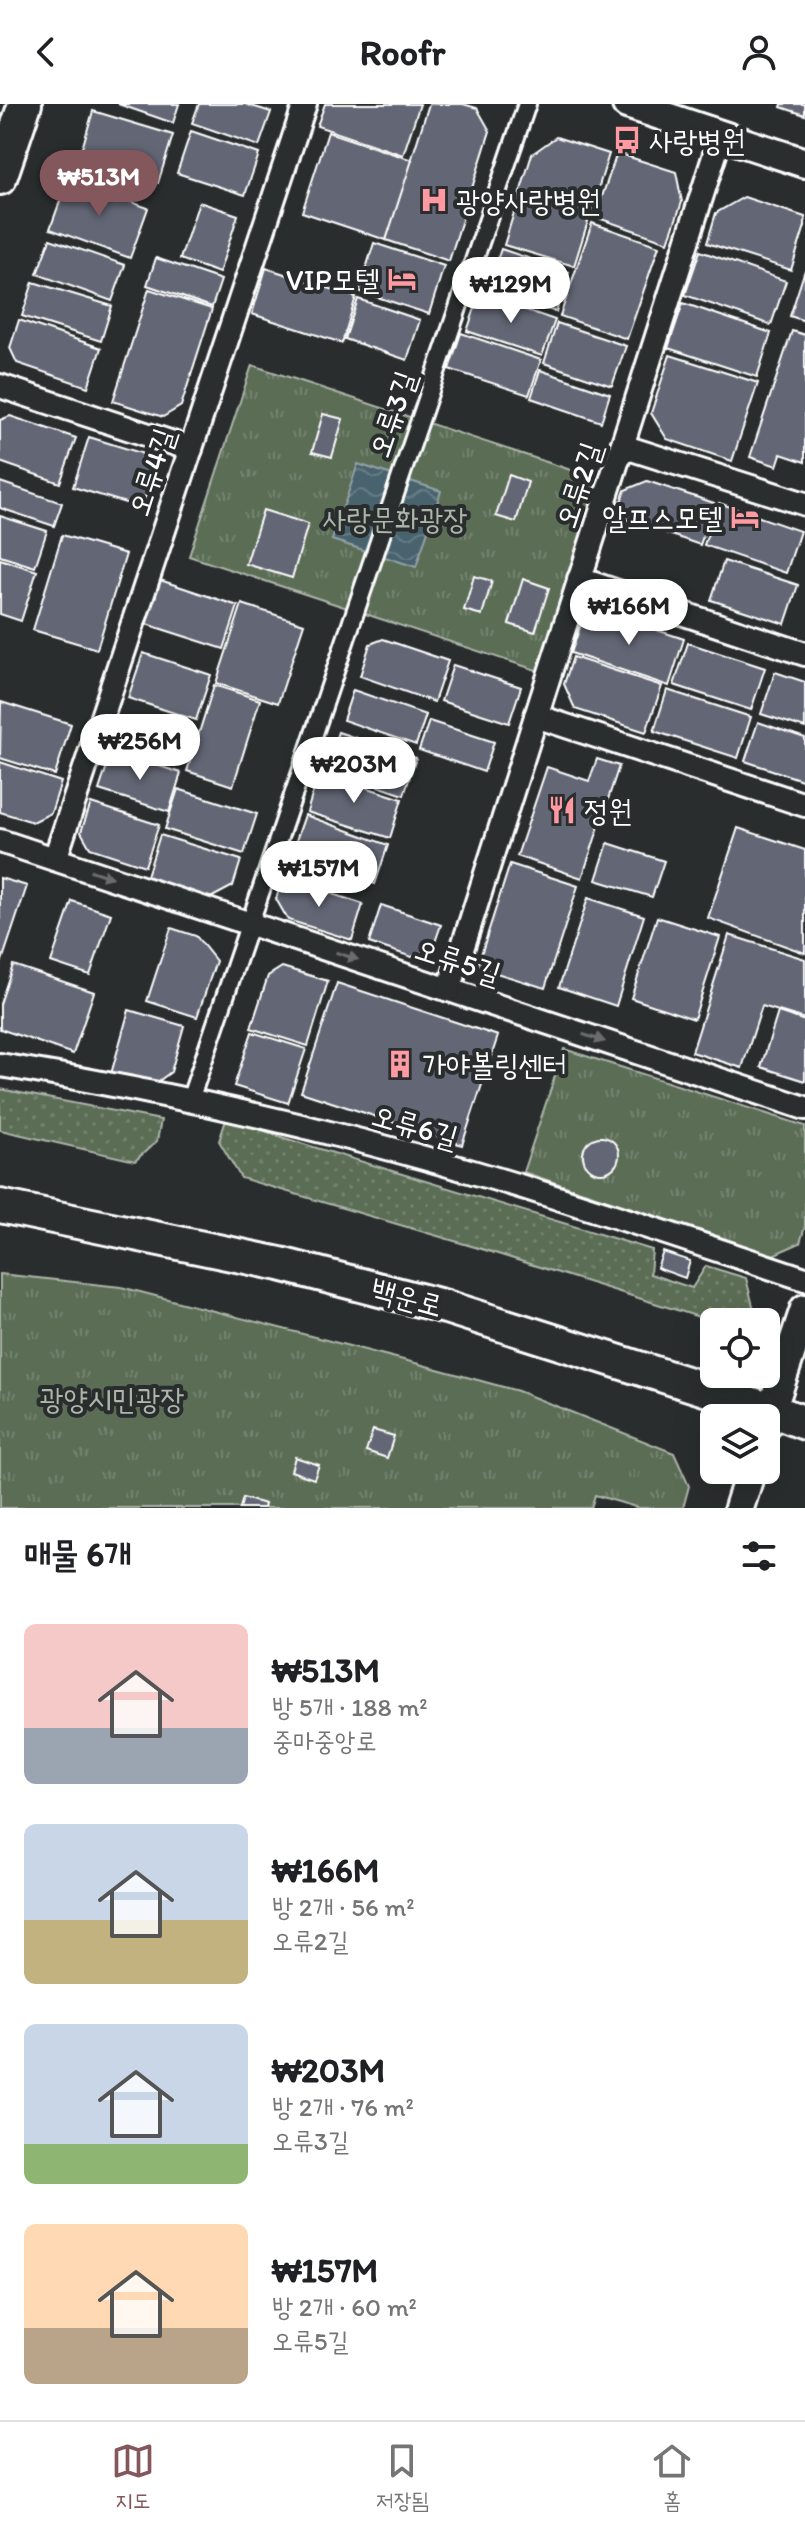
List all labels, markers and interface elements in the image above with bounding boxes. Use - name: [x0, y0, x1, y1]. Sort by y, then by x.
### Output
- icon: back: [24, 30, 68, 74]
- icon: person: [737, 30, 781, 74]
- text: Roofr: [360, 31, 445, 74]
- place label: 사랑병원: [649, 122, 746, 159]
- bus stop icon: 사랑병원: [612, 125, 642, 155]
- pin: ₩513M: [43, 150, 155, 218]
- text: ₩513M: [58, 160, 140, 192]
- place label: 광양사랑병원: [456, 182, 601, 219]
- hospital icon: 광양사랑병원: [419, 185, 449, 215]
- pin: ₩129M: [455, 257, 567, 325]
- place label: VIP모텔: [286, 261, 380, 298]
- hotel icon: VIP모텔: [387, 264, 417, 294]
- text: ₩129M: [470, 267, 552, 299]
- street label: 오류3길: [360, 366, 424, 462]
- street label: 오류4길: [119, 423, 183, 521]
- street label: 오류2길: [547, 437, 609, 533]
- place label: 알프스모텔: [602, 499, 723, 536]
- park label: 사랑문화광장: [323, 500, 467, 537]
- hotel icon: 알프스모텔: [730, 502, 760, 532]
- pin: ₩166M: [573, 579, 685, 647]
- text: ₩166M: [588, 589, 670, 621]
- pin: ₩256M: [84, 714, 196, 782]
- text: ₩256M: [98, 724, 182, 756]
- pin: ₩203M: [298, 737, 410, 805]
- text: ₩203M: [311, 747, 397, 779]
- place label: 정원: [584, 792, 632, 829]
- restaurant icon: 정원: [547, 795, 577, 825]
- pin: ₩157M: [263, 841, 375, 909]
- text: ₩157M: [278, 851, 360, 883]
- one-way arrow: [89, 869, 113, 881]
- street label: 오류5길: [410, 930, 506, 992]
- one-way arrow: [336, 951, 360, 963]
- one-way arrow: [582, 1033, 606, 1045]
- place label: 가야볼링센터: [422, 1046, 567, 1083]
- building icon: 가야볼링센터: [385, 1049, 415, 1079]
- street label: 오류6길: [367, 1096, 463, 1156]
- street label: 백운로: [367, 1270, 447, 1324]
- map controls: [700, 1308, 780, 1484]
- button: locate: [700, 1308, 780, 1388]
- park label: 광양시민광장: [40, 1380, 184, 1417]
- button: layers: [700, 1404, 780, 1484]
- text: 매물 6개: [24, 1534, 132, 1575]
- icon: filters: [737, 1534, 781, 1578]
- text: ₩513M: [272, 1650, 380, 1691]
- icon: home: [88, 1656, 184, 1752]
- text: 방 5개 · 188 m²: [272, 1691, 428, 1723]
- text: 중마중앙로: [272, 1725, 377, 1757]
- text: ₩166M: [272, 1850, 380, 1891]
- icon: home: [88, 1856, 184, 1952]
- text: 방 2개 · 56 m²: [272, 1891, 415, 1923]
- text: 오류2길: [272, 1925, 348, 1957]
- text: ₩203M: [272, 2050, 385, 2091]
- icon: home: [88, 2056, 184, 2152]
- text: 방 2개 · 76 m²: [272, 2091, 414, 2123]
- text: 오류3길: [272, 2125, 349, 2157]
- text: ₩157M: [272, 2250, 378, 2291]
- icon: home: [88, 2256, 184, 2352]
- text: 방 2개 · 60 m²: [272, 2291, 417, 2323]
- text: 오류5길: [272, 2325, 348, 2357]
- tab: 지도: [111, 2439, 155, 2515]
- tab: 저장됨: [376, 2439, 429, 2515]
- tab: 홈: [650, 2439, 694, 2515]

